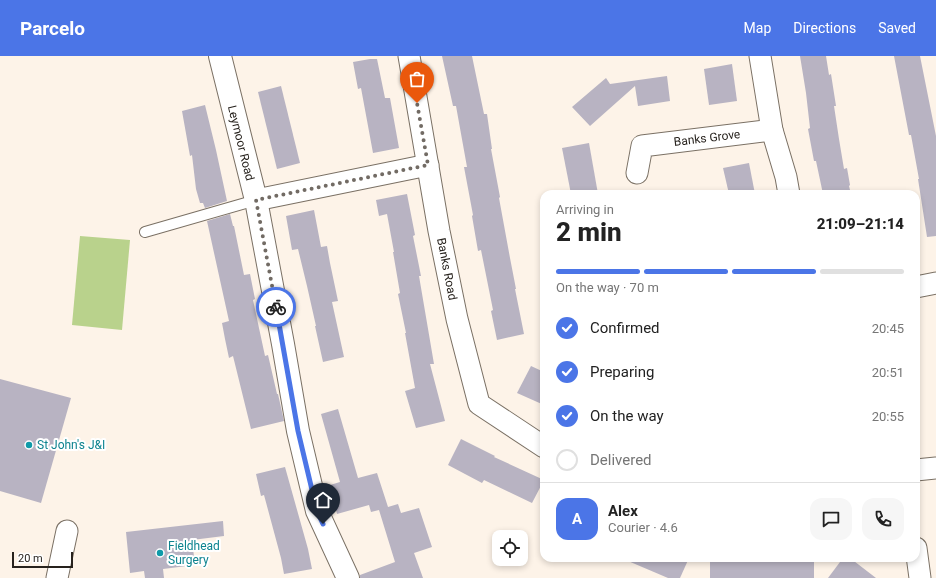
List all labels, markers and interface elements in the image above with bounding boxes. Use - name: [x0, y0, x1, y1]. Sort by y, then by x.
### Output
- text: Parcelo: [20, 17, 85, 40]
- text: Map: [744, 20, 771, 36]
- text: Directions: [793, 20, 856, 36]
- text: Saved: [878, 20, 916, 36]
- pin: [400, 62, 434, 103]
- icon: bag: [406, 68, 428, 90]
- street label: Leymoor Road: [225, 104, 257, 182]
- street label: Banks Grove: [673, 127, 741, 149]
- text: Arriving in: [556, 202, 614, 217]
- text: 21:09–21:14: [817, 215, 904, 233]
- text: 2 min: [556, 217, 622, 247]
- street label: Banks Road: [434, 237, 460, 301]
- text: On the way · 70 m: [556, 280, 659, 295]
- courier: [256, 287, 296, 327]
- icon: bike: [265, 296, 287, 318]
- icon: check: [556, 317, 578, 339]
- text: Confirmed: [590, 319, 660, 337]
- text: 20:45: [872, 321, 904, 336]
- icon: check: [556, 361, 578, 383]
- text: Preparing: [590, 363, 654, 381]
- text: 20:51: [872, 365, 904, 380]
- icon: check: [556, 405, 578, 427]
- text: On the way: [590, 407, 664, 425]
- text: 20:55: [872, 409, 904, 424]
- place label: St John's J&I: [37, 438, 105, 452]
- marker: St John's J&I: [24, 440, 34, 450]
- text: Delivered: [590, 451, 652, 469]
- pin: [306, 483, 340, 524]
- icon: home: [312, 489, 334, 511]
- button: chat: [810, 498, 852, 540]
- button: phone: [862, 498, 904, 540]
- text: Alex: [608, 502, 638, 520]
- text: A: [572, 510, 582, 528]
- text: Courier · 4.6: [608, 520, 678, 535]
- map controls: [492, 530, 528, 566]
- button: locate: [492, 530, 528, 566]
- place label: Fieldhead Surgery: [168, 539, 220, 567]
- marker: Fieldhead Surgery: [155, 548, 165, 558]
- scale bar: [12, 550, 73, 569]
- text: 20 m: [18, 552, 43, 565]

